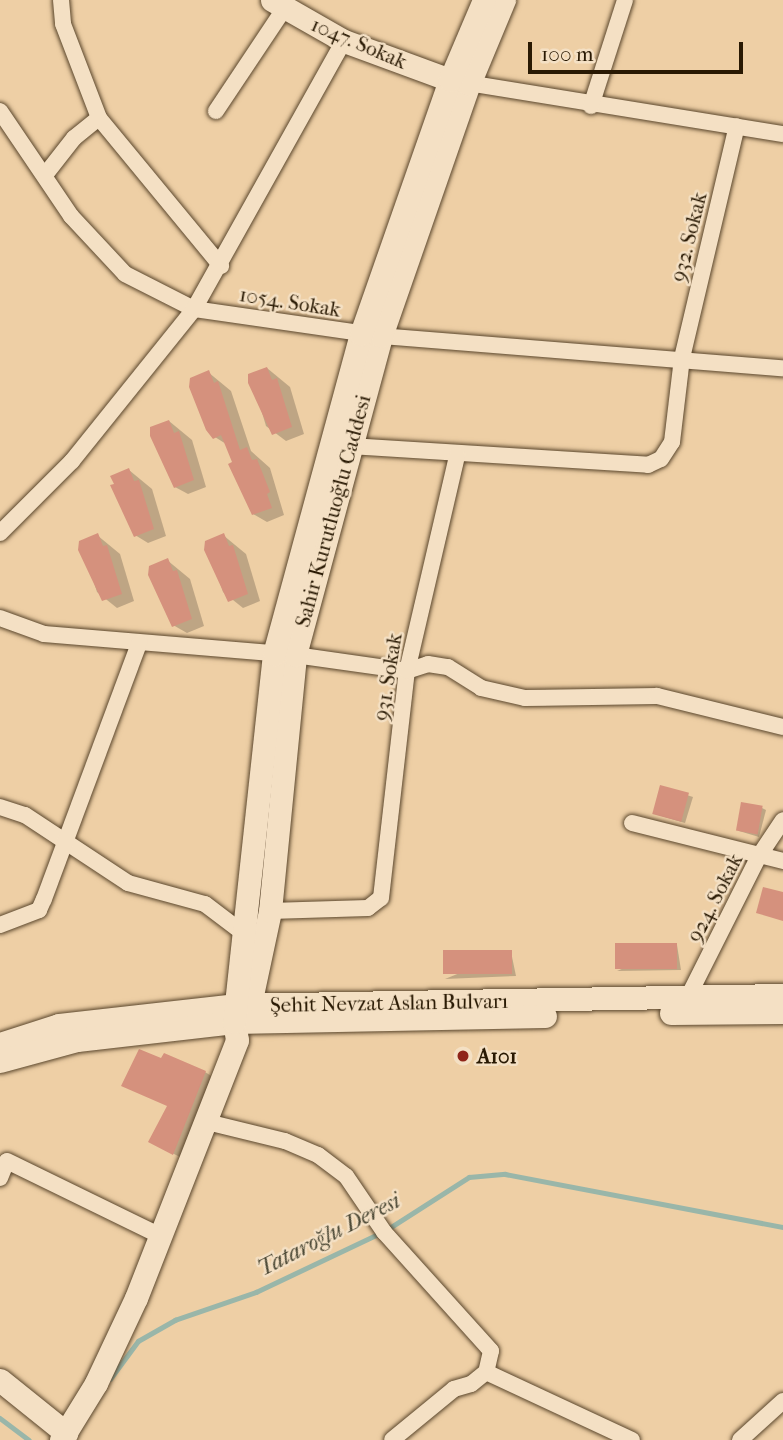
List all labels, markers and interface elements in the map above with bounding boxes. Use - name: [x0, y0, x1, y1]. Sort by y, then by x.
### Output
- street label: 1047. Sokak: [307, 12, 411, 74]
- scale bar: [531, 28, 746, 72]
- text: 100 m: [541, 42, 594, 66]
- street label: 932. Sokak: [666, 190, 712, 284]
- street label: 1054. Sokak: [238, 282, 342, 322]
- street label: Sahir Kurutluoğlu Caddesi: [290, 392, 376, 630]
- street label: 931. Sokak: [369, 631, 407, 723]
- street label: 924. Sokak: [682, 850, 748, 946]
- street label: Şehit Nevzat Aslan Bulvarı: [270, 988, 508, 1018]
- place label: A101: [477, 1043, 517, 1069]
- marker: A101: [455, 1048, 471, 1064]
- water label: Tataroğlu Deresi: [253, 1187, 405, 1283]

